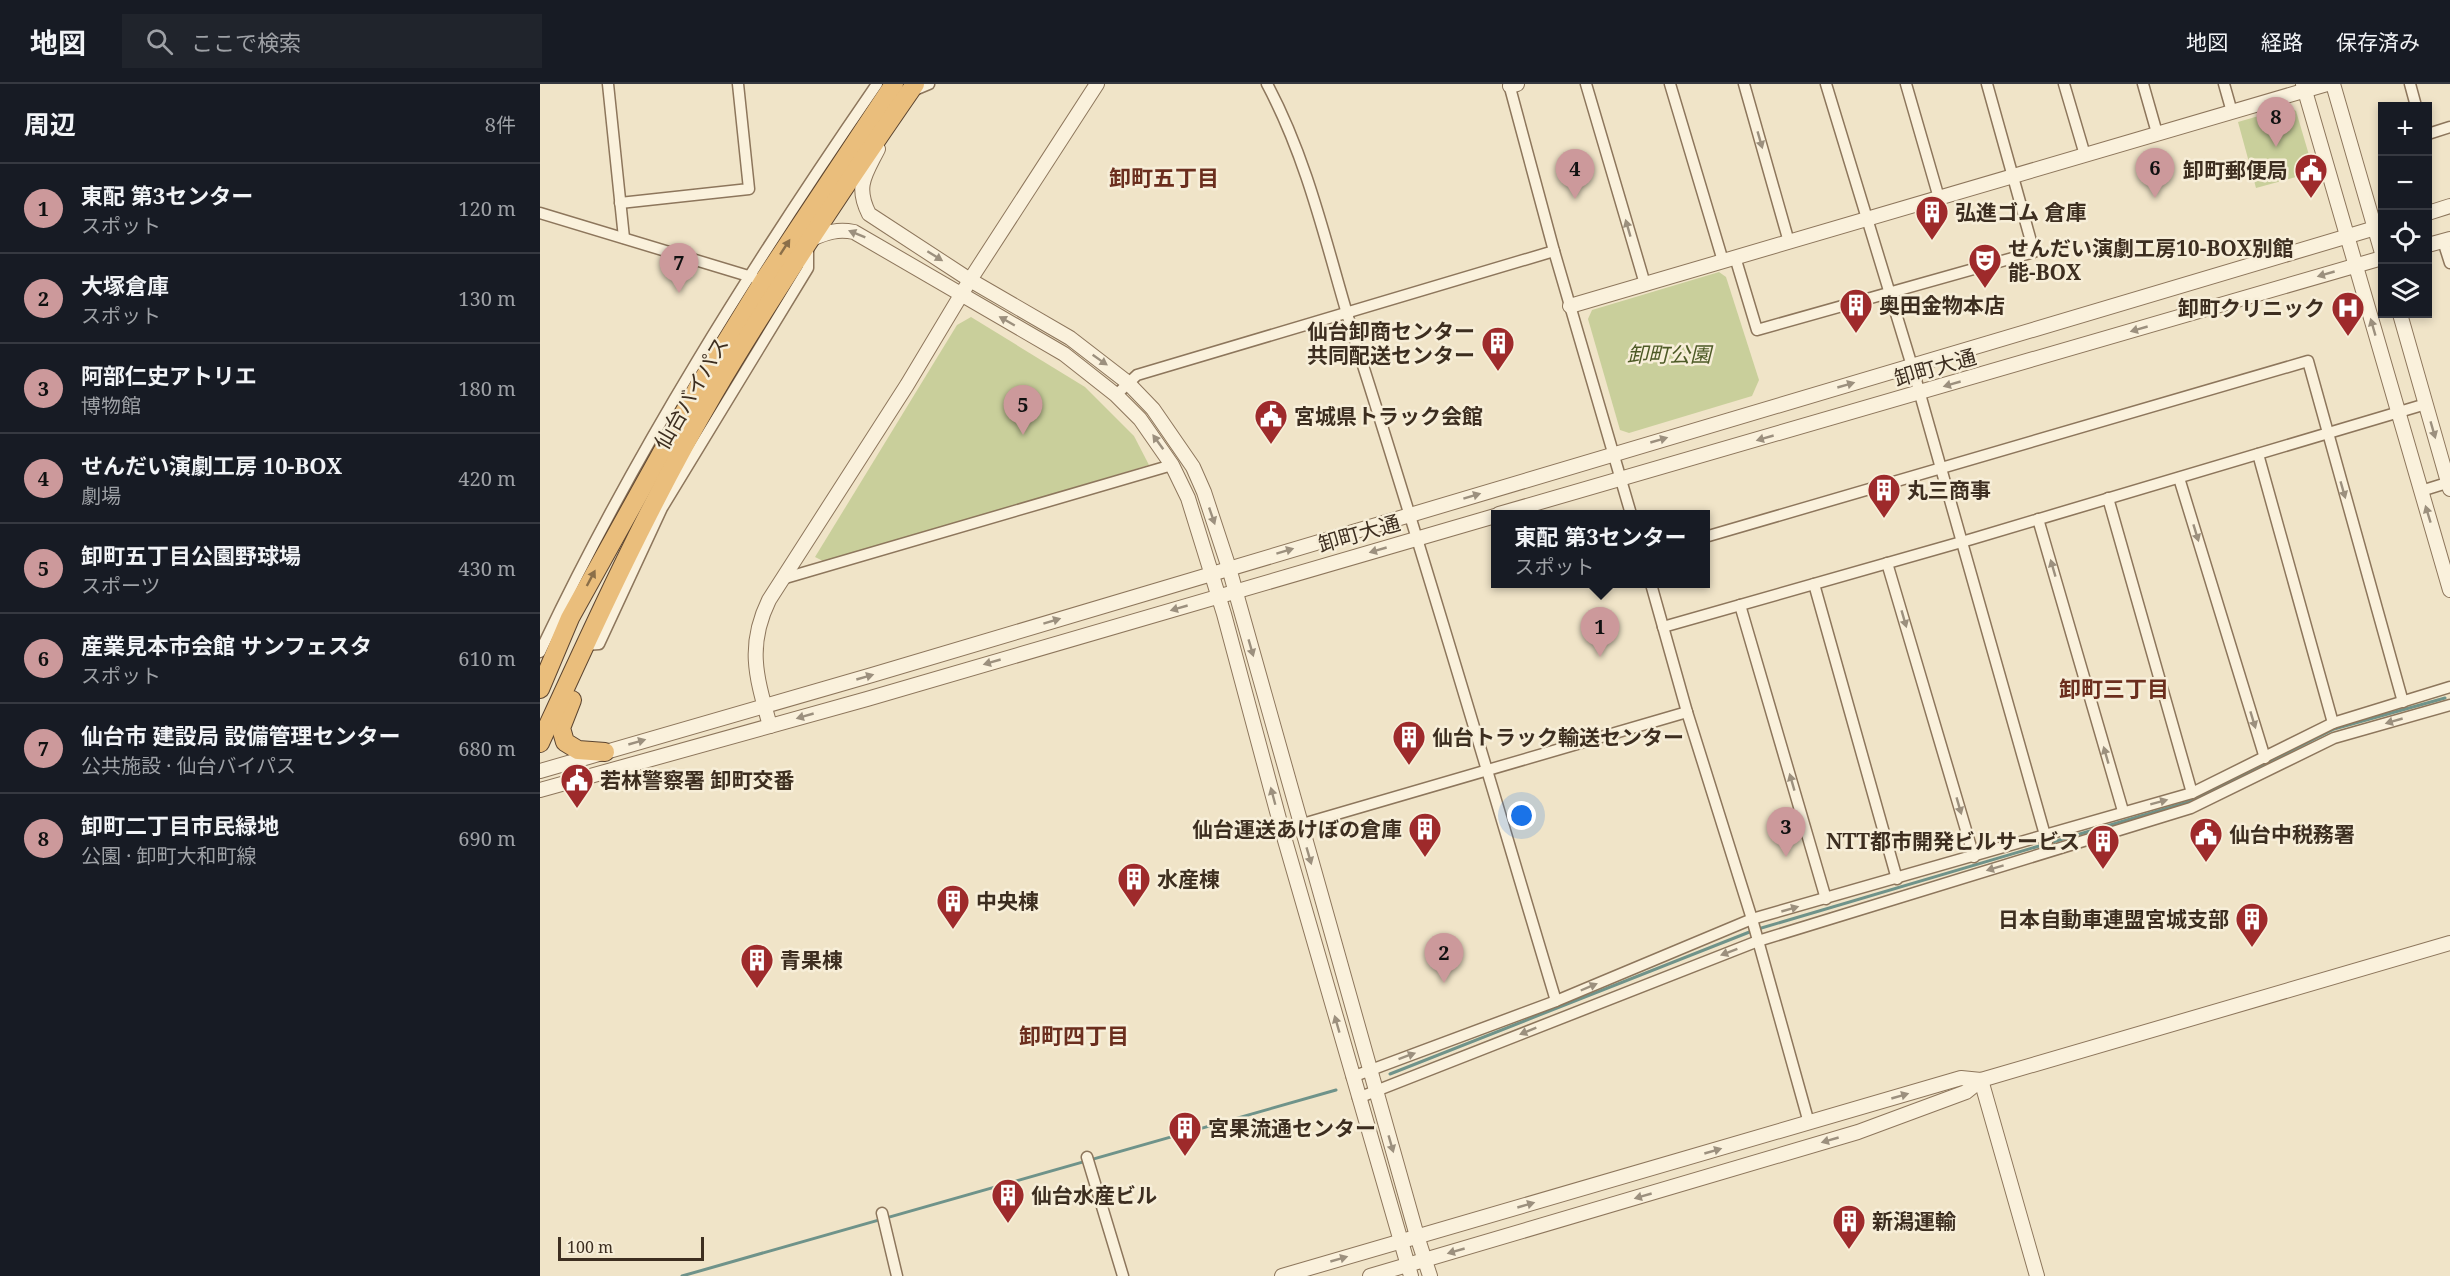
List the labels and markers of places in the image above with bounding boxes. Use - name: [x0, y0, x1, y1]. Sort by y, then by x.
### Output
- pin: 8: [2256, 98, 2296, 147]
- pin: 6: [2136, 148, 2174, 198]
- pin: 4: [1556, 150, 1594, 199]
- public building icon: 卸町郵便局: [2293, 152, 2329, 199]
- place label: 卸町郵便局: [2183, 156, 2288, 184]
- building icon: 弘進ゴム 倉庫: [1914, 194, 1950, 241]
- place label: 弘進ゴム 倉庫: [1955, 198, 2086, 226]
- place label: せんだい演劇工房10-BOX別館 能-BOX: [2008, 234, 2294, 286]
- theatre icon: せんだい演劇工房10-BOX別館 能-BOX: [1967, 242, 2003, 289]
- pin: 7: [660, 244, 698, 293]
- building icon: 奥田金物本店: [1838, 287, 1874, 334]
- hospital icon: 卸町クリニック: [2330, 290, 2366, 337]
- place label: 奥田金物本店: [1879, 291, 2005, 319]
- place label: 卸町クリニック: [2178, 294, 2325, 322]
- place label: 仙台卸商センター 共同配送センター: [1307, 317, 1475, 369]
- building icon: 仙台卸商センター 共同配送センター: [1480, 325, 1516, 372]
- pin: 5: [1004, 386, 1042, 435]
- public building icon: 宮城県トラック会館: [1253, 398, 1289, 445]
- place label: 宮城県トラック会館: [1294, 402, 1483, 430]
- building icon: 丸三商事: [1866, 472, 1902, 519]
- place label: 丸三商事: [1907, 476, 1991, 504]
- pin: 1: [1580, 608, 1620, 657]
- building icon: 仙台トラック輸送センター: [1391, 719, 1427, 766]
- place label: 仙台トラック輸送センター: [1432, 723, 1684, 751]
- public building icon: 若林警察署 卸町交番: [559, 762, 595, 809]
- place label: 若林警察署 卸町交番: [600, 766, 794, 794]
- pin: 3: [1766, 808, 1806, 857]
- building icon: 仙台運送あけぼの倉庫: [1407, 811, 1443, 858]
- place label: 仙台運送あけぼの倉庫: [1192, 815, 1402, 843]
- public building icon: 仙台中税務署: [2188, 816, 2224, 863]
- place label: 仙台中税務署: [2229, 820, 2355, 848]
- building icon: NTT都市開発ビルサービス: [2085, 823, 2121, 870]
- place label: NTT都市開発ビルサービス: [1826, 827, 2080, 855]
- building icon: 水産棟: [1116, 861, 1152, 908]
- place label: 水産棟: [1157, 865, 1220, 893]
- building icon: 中央棟: [935, 883, 971, 930]
- place label: 中央棟: [976, 887, 1039, 915]
- building icon: 日本自動車連盟宮城支部: [2234, 901, 2270, 948]
- place label: 日本自動車連盟宮城支部: [1998, 905, 2229, 933]
- pin: 2: [1424, 934, 1464, 983]
- building icon: 青果棟: [739, 942, 775, 989]
- place label: 青果棟: [780, 946, 843, 974]
- building icon: 宮果流通センター: [1167, 1110, 1203, 1157]
- place label: 宮果流通センター: [1208, 1114, 1376, 1142]
- building icon: 仙台水産ビル: [990, 1177, 1026, 1224]
- place label: 仙台水産ビル: [1031, 1181, 1157, 1209]
- building icon: 新潟運輸: [1831, 1203, 1867, 1250]
- place label: 新潟運輸: [1872, 1207, 1956, 1235]

